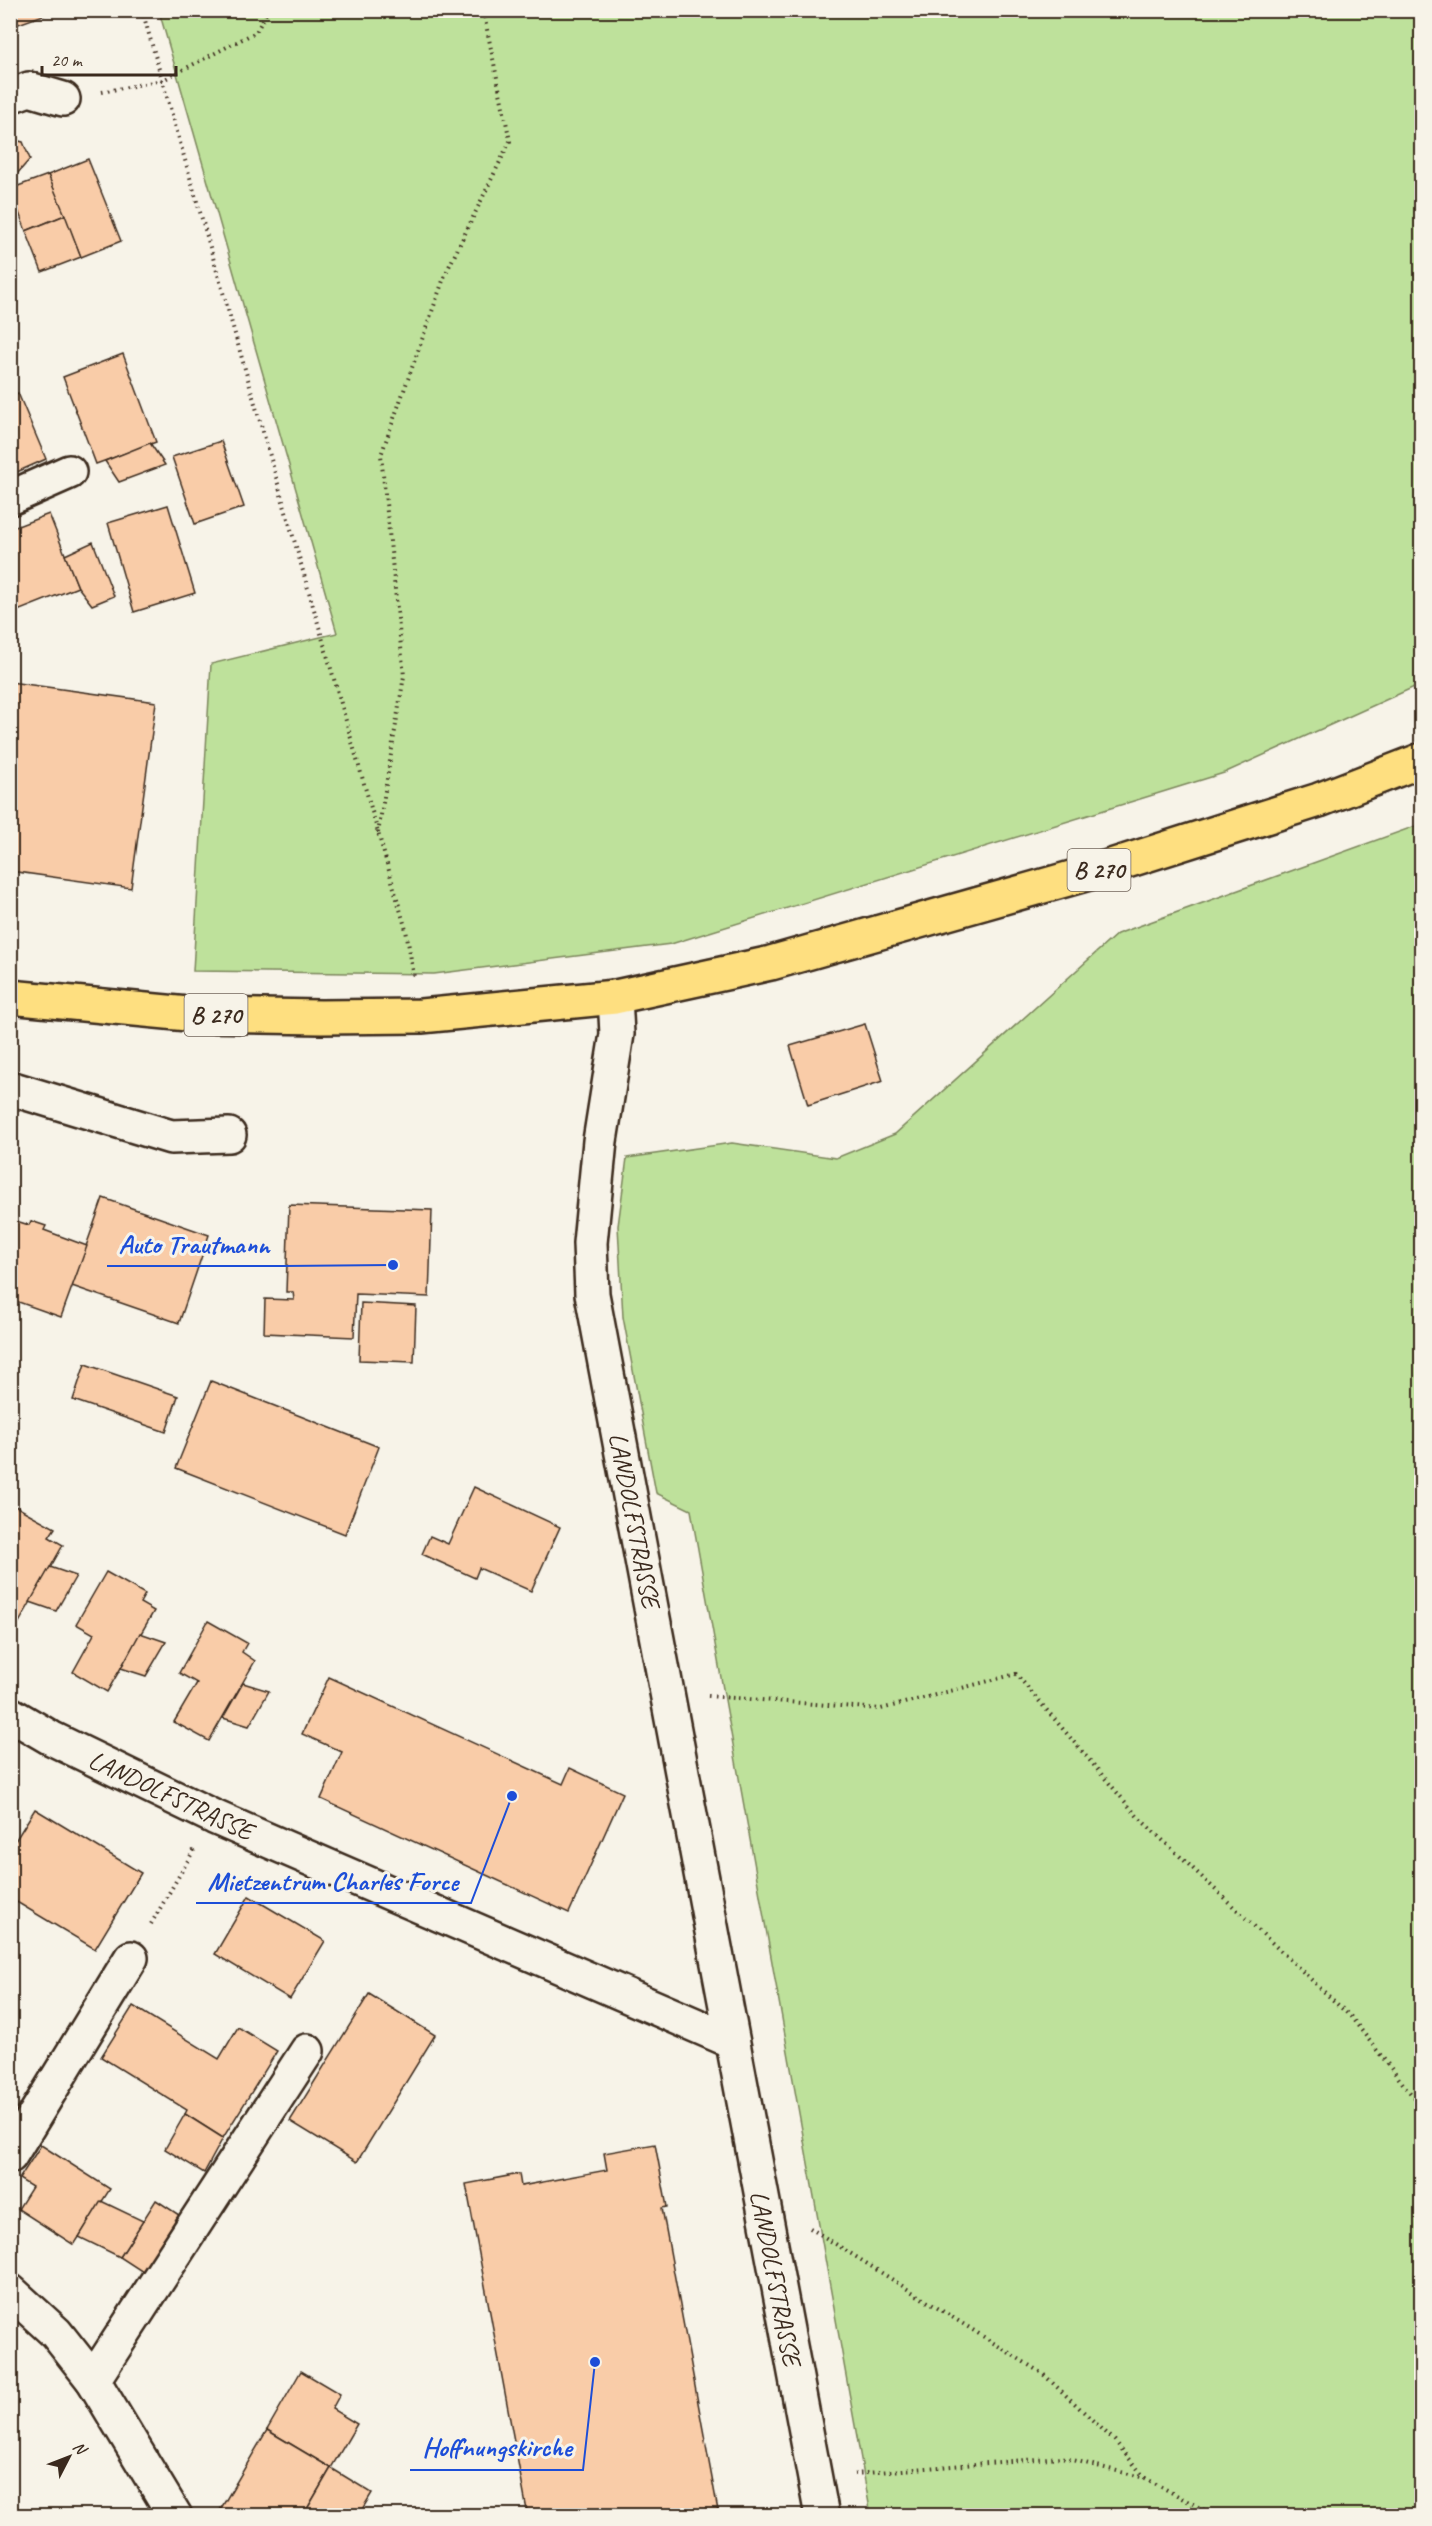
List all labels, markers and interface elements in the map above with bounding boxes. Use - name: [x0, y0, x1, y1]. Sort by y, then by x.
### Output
- scale bar: [42, 39, 176, 77]
- text: 20 m: [51, 49, 84, 71]
- road number: B 270: [1068, 849, 1130, 891]
- road number: B 270: [184, 994, 248, 1036]
- callout: Auto Trautmann: [107, 1221, 282, 1266]
- text: Auto Trautmann: [119, 1227, 271, 1261]
- street label: LANDOLFSTRASSE: [601, 1430, 668, 1614]
- street label: LANDOLFSTRASSE: [83, 1743, 261, 1849]
- callout: Mietzentrum Charles Force: [196, 1858, 471, 1903]
- text: Mietzentrum Charles Force: [208, 1864, 460, 1898]
- street label: LANDOLFSTRASSE: [742, 2188, 809, 2372]
- callout: Hoffnungskirche: [410, 2425, 583, 2470]
- north arrow: [39, 2427, 99, 2487]
- text: Hoffnungskirche: [422, 2430, 575, 2464]
- text: N: [69, 2437, 92, 2460]

